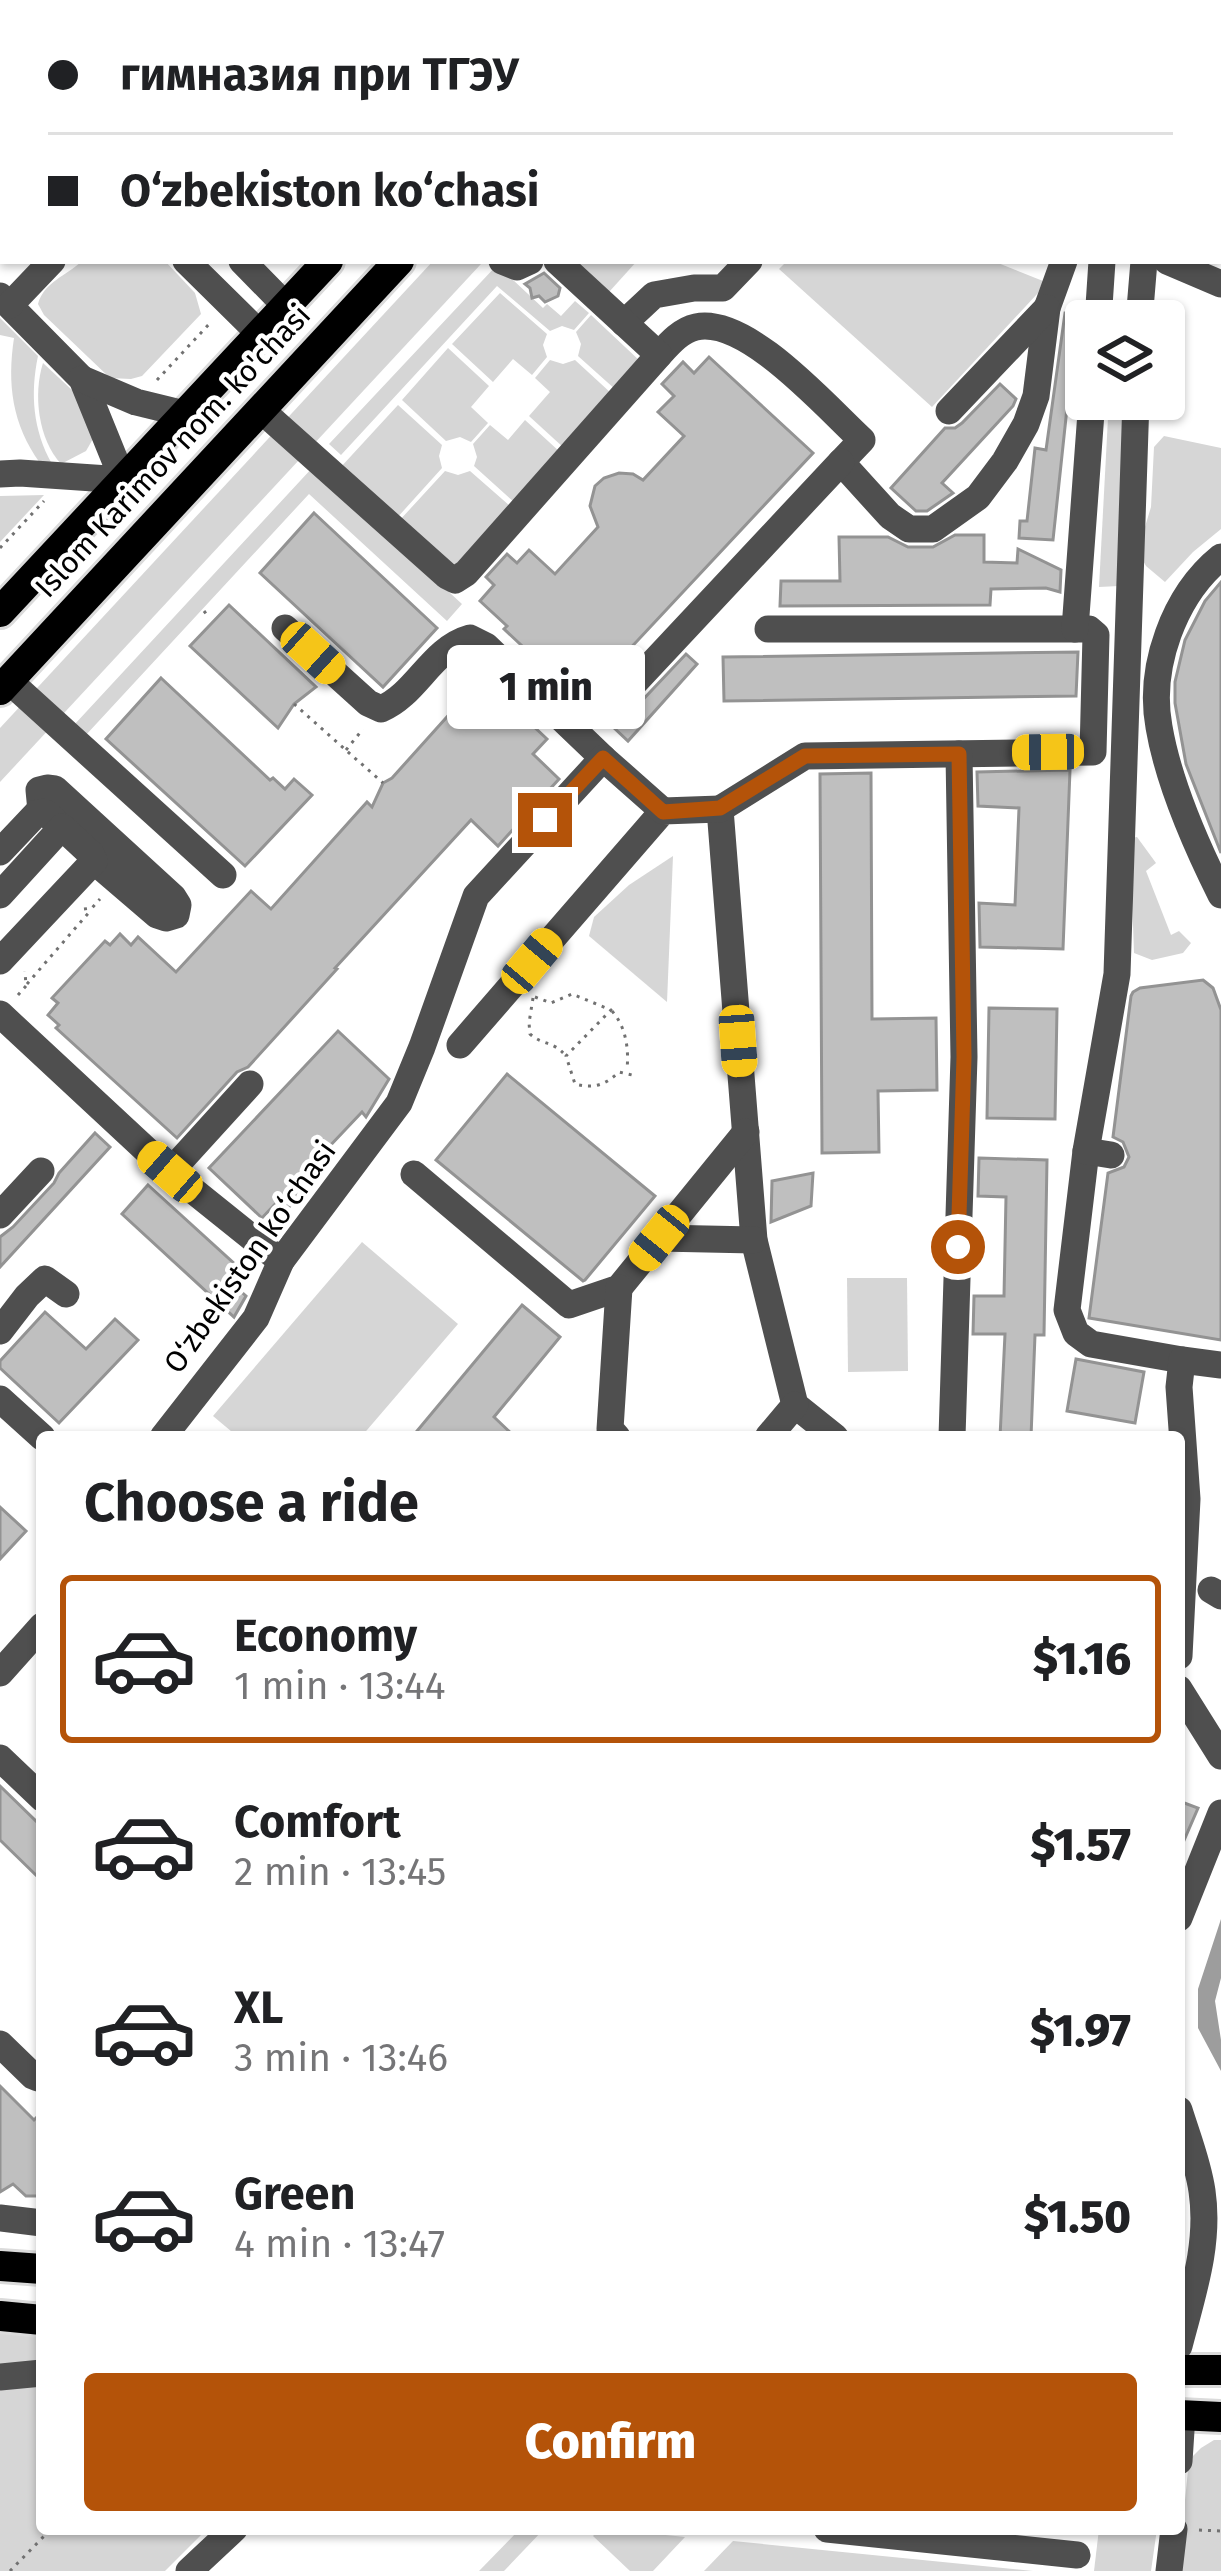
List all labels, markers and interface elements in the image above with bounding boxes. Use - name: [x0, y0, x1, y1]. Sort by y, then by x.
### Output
- text: гимназия при ТГЭУ: [120, 48, 519, 102]
- text: O‘zbekiston ko‘chasi: [120, 164, 539, 218]
- street label: Islom Karimov nom. ko'chasi: [28, 297, 318, 605]
- map controls: [1065, 300, 1185, 420]
- button: layers: [1065, 300, 1185, 420]
- car: [274, 616, 352, 690]
- callout: 1 min: [446, 646, 644, 730]
- text: 1 min: [499, 664, 593, 710]
- car: [1012, 733, 1084, 771]
- route end: [518, 793, 572, 847]
- car: [495, 922, 569, 1000]
- car: [718, 1004, 758, 1078]
- street label: O‘zbekiston ko‘chasi: [156, 1134, 344, 1380]
- car: [131, 1135, 209, 1209]
- car: [622, 1199, 696, 1277]
- route start: [931, 1220, 985, 1274]
- text: Choose a ride: [84, 1471, 419, 1535]
- icon: car: [90, 1605, 198, 1713]
- text: Economy: [234, 1609, 417, 1663]
- text: $1.16: [1033, 1632, 1131, 1686]
- text: 1 min · 13:44: [234, 1663, 446, 1709]
- icon: car: [90, 1791, 198, 1899]
- text: Comfort: [234, 1795, 401, 1849]
- text: $1.57: [1031, 1818, 1131, 1872]
- text: 2 min · 13:45: [234, 1849, 446, 1895]
- icon: car: [90, 1977, 198, 2085]
- text: XL: [234, 1981, 283, 2035]
- text: $1.97: [1030, 2004, 1131, 2058]
- text: 3 min · 13:46: [234, 2035, 448, 2081]
- icon: car: [90, 2163, 198, 2271]
- text: Green: [234, 2167, 355, 2221]
- text: $1.50: [1024, 2190, 1131, 2244]
- text: 4 min · 13:47: [234, 2221, 445, 2267]
- button: Confirm: [84, 2373, 1137, 2511]

